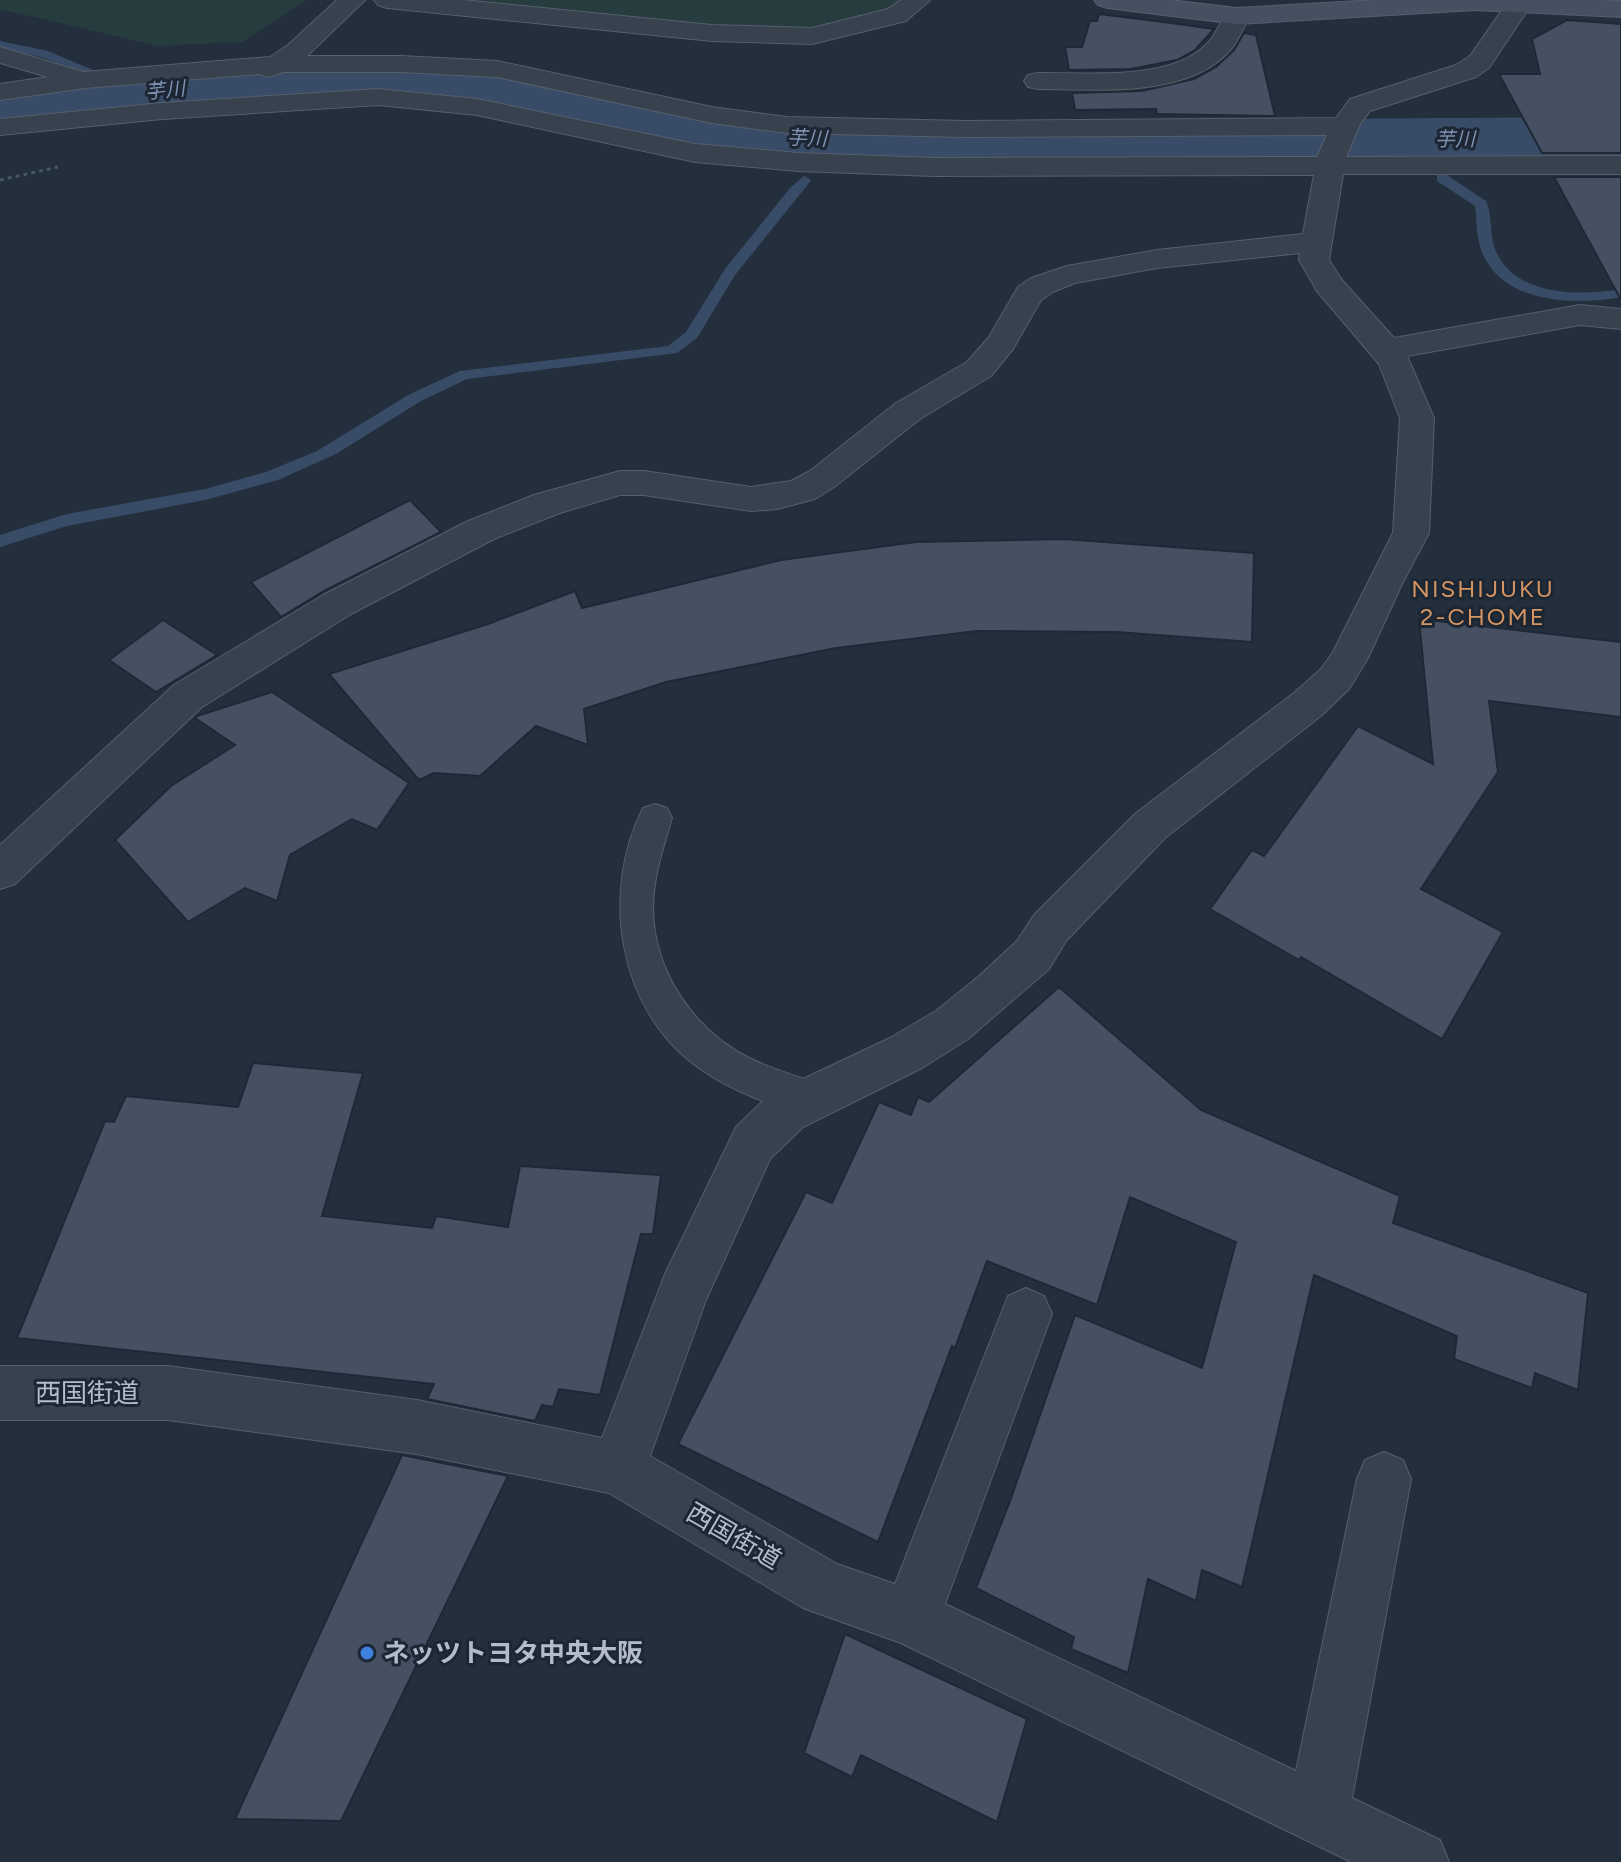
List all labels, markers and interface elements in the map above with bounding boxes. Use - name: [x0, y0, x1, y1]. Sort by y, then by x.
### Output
- water label: 芋川: [144, 76, 188, 104]
- water label: 芋川: [787, 125, 829, 151]
- water label: 芋川: [1435, 127, 1477, 151]
- district label: NISHIJUKU 2-CHOME: [1411, 574, 1555, 631]
- street label: 西国街道: [35, 1377, 139, 1409]
- street label: 西国街道: [681, 1496, 787, 1576]
- place label: ネッツトヨタ中央大阪: [383, 1637, 643, 1669]
- marker: ネッツトヨタ中央大阪: [358, 1644, 376, 1662]

